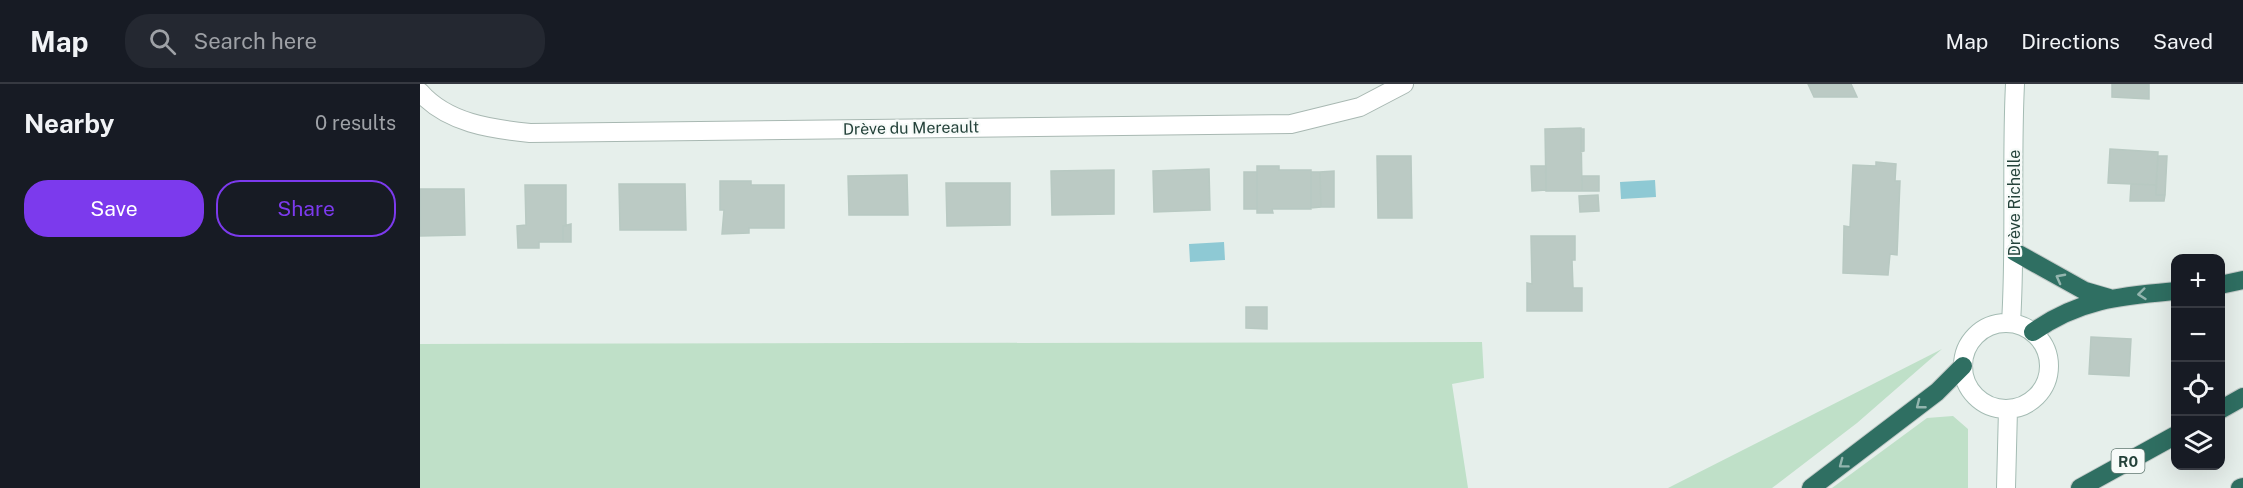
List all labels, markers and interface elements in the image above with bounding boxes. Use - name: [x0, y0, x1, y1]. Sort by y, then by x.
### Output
- search box: [125, 14, 545, 68]
- text: Map: [30, 25, 89, 58]
- icon: search: [146, 25, 179, 58]
- text: Search here: [194, 28, 317, 54]
- text: Map: [1946, 29, 1988, 54]
- text: Directions: [2021, 29, 2120, 54]
- text: Saved: [2153, 29, 2213, 54]
- text: Nearby: [24, 108, 114, 139]
- text: 0 results: [315, 111, 396, 135]
- street label: Drève du Mereault: [843, 117, 979, 139]
- street label: Drève Richelle: [2005, 150, 2024, 256]
- button: Save: [24, 180, 204, 237]
- button: Share: [216, 180, 396, 237]
- map controls: [2171, 254, 2225, 470]
- button: +: [2171, 254, 2225, 308]
- one-way arrow: [2056, 274, 2067, 285]
- one-way arrow: [2137, 287, 2147, 300]
- button: −: [2171, 308, 2225, 362]
- button: locate: [2171, 362, 2225, 416]
- one-way arrow: [1916, 397, 1927, 408]
- button: layers: [2171, 416, 2225, 470]
- road number: R0: [2112, 449, 2144, 473]
- one-way arrow: [1839, 457, 1850, 468]

